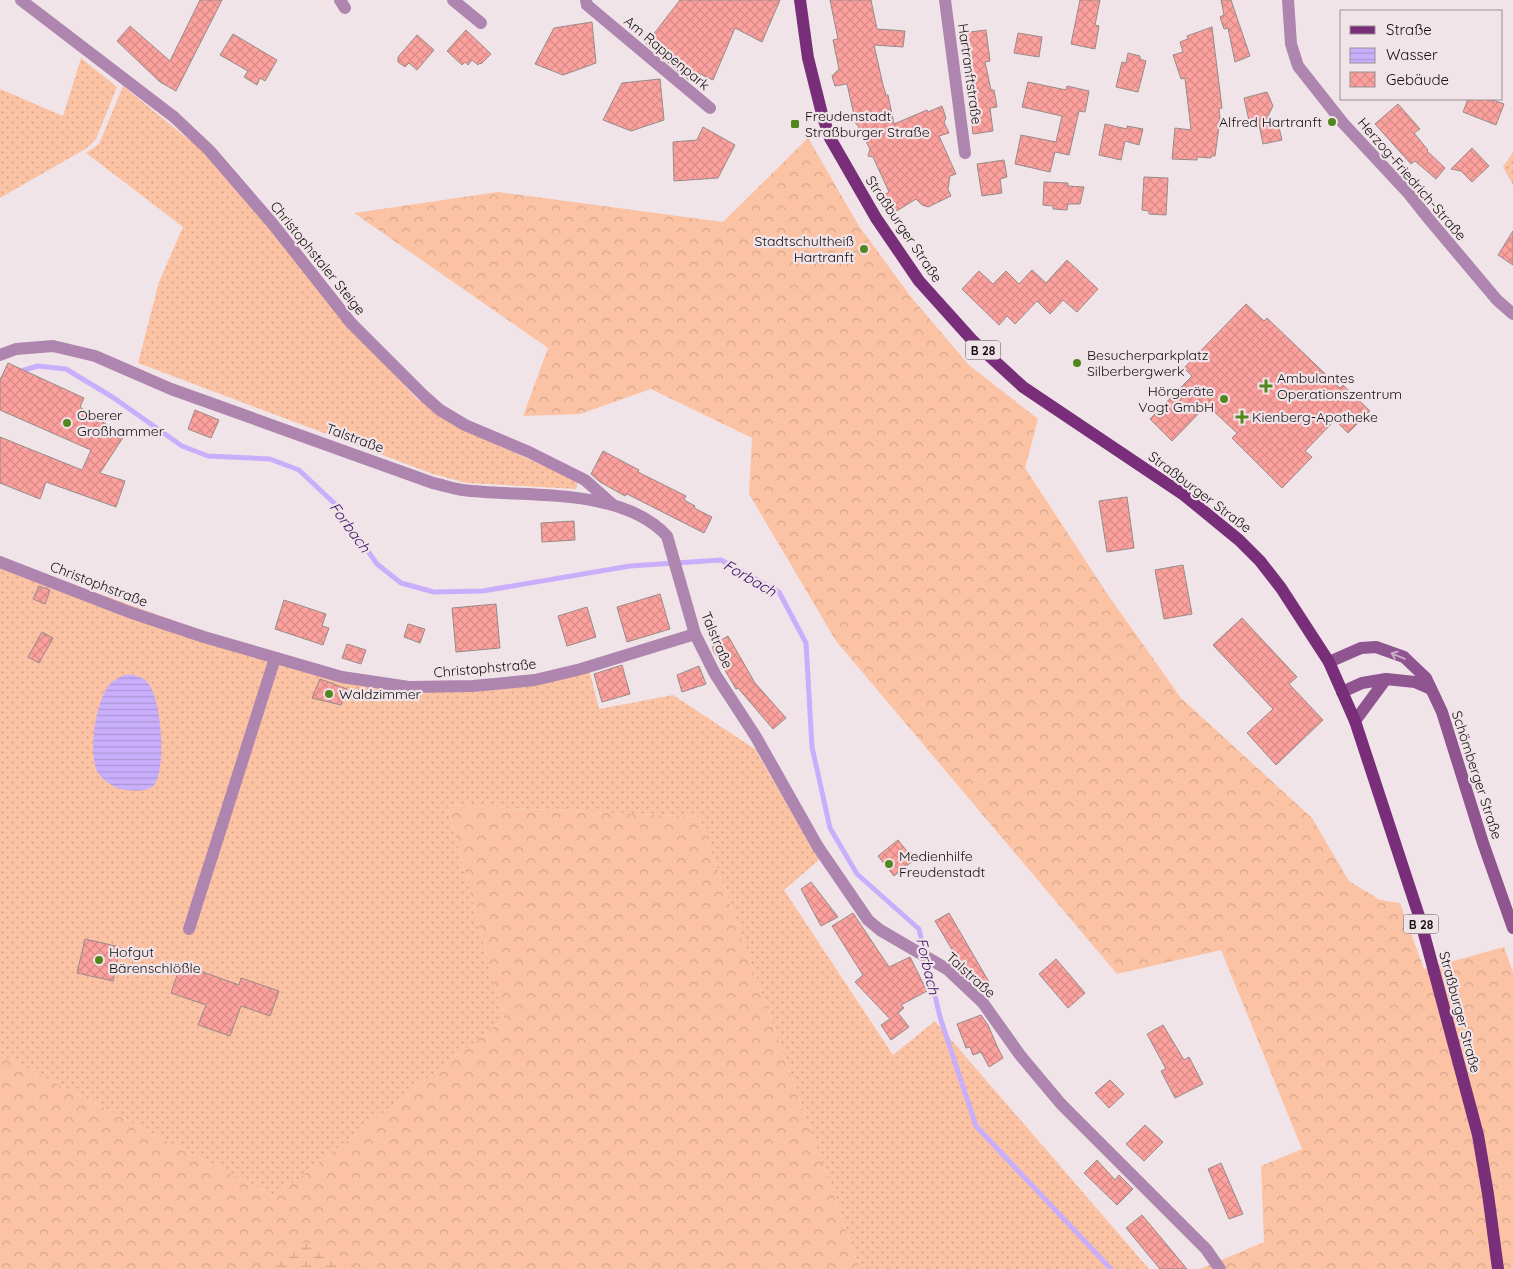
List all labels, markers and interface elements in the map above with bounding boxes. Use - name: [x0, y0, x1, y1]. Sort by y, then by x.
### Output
- legend: [1340, 10, 1503, 100]
- street label: Am Rappenpark: [620, 12, 714, 94]
- text: Straße: [1386, 20, 1432, 39]
- street label: Hartranftstraße: [954, 22, 986, 126]
- text: Wasser: [1386, 45, 1438, 64]
- text: Gebäude: [1386, 70, 1449, 89]
- place label: Freudenstadt Straßburger Straße: [805, 107, 930, 141]
- place label: Alfred Hartranft: [1219, 113, 1322, 131]
- street label: Herzog-Friedrich-Straße: [1354, 114, 1470, 244]
- marker: Alfred Hartranft: [1326, 116, 1338, 128]
- marker: Freudenstadt Straßburger Straße: [789, 118, 801, 130]
- street label: Straßburger Straße: [862, 172, 946, 286]
- street label: Christophstaler Steige: [267, 197, 370, 319]
- place label: Stadtschultheiß Hartranft: [754, 232, 854, 266]
- marker: Stadtschultheiß Hartranft: [858, 243, 870, 255]
- road number: B 28: [966, 340, 1000, 360]
- place label: Besucherparkplatz Silberbergwerk: [1087, 346, 1209, 380]
- marker: Besucherparkplatz Silberbergwerk: [1071, 357, 1083, 369]
- place label: Ambulantes Operationszentrum: [1277, 369, 1402, 403]
- marker: Ambulantes Operationszentrum: [1259, 379, 1273, 393]
- place label: Hörgeräte Vogt GmbH: [1138, 382, 1214, 416]
- marker: Hörgeräte Vogt GmbH: [1218, 393, 1230, 405]
- place label: Oberer Großhammer: [77, 406, 165, 440]
- place label: Kienberg-Apotheke: [1252, 408, 1378, 426]
- marker: Kienberg-Apotheke: [1236, 411, 1248, 423]
- marker: Oberer Großhammer: [61, 417, 73, 429]
- street label: Talstraße: [324, 419, 386, 457]
- street label: Straßburger Straße: [1145, 447, 1255, 537]
- water label: Forbach: [325, 498, 375, 556]
- water label: Forbach: [720, 555, 780, 601]
- street label: Christophstraße: [48, 557, 150, 611]
- street label: Talstraße: [697, 609, 737, 671]
- one-way arrow: [1391, 650, 1406, 660]
- street label: Christophstraße: [433, 655, 537, 681]
- place label: Waldzimmer: [339, 685, 422, 703]
- marker: Waldzimmer: [323, 688, 335, 700]
- street label: Schömberger Straße: [1448, 708, 1506, 842]
- place label: Medienhilfe Freudenstadt: [899, 847, 986, 881]
- marker: Medienhilfe Freudenstadt: [883, 858, 895, 870]
- road number: B 28: [1404, 914, 1438, 934]
- water label: Forbach: [912, 936, 944, 997]
- place label: Hofgut Bärenschlößle: [109, 943, 201, 977]
- street label: Talstraße: [943, 948, 999, 1002]
- street label: Straßburger Straße: [1435, 949, 1485, 1075]
- marker: Hofgut Bärenschlößle: [93, 954, 105, 966]

